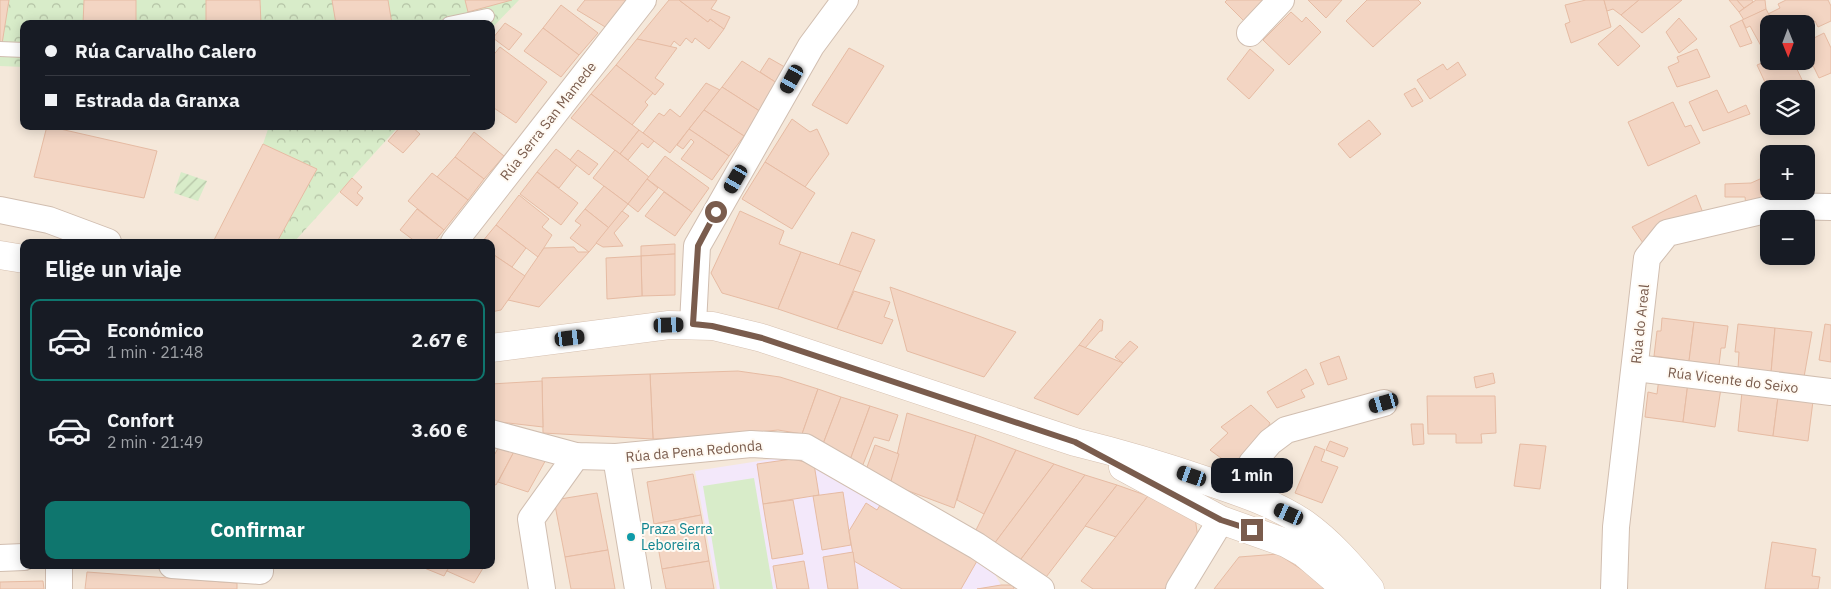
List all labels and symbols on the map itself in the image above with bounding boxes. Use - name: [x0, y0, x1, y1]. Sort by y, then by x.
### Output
- north arrow: [1760, 15, 1815, 70]
- street label: Rúa Serra San Mamede: [496, 58, 600, 184]
- car: [778, 62, 805, 96]
- car: [722, 162, 749, 196]
- route start: [705, 201, 727, 223]
- street label: Rúa do Areal: [1627, 283, 1653, 365]
- car: [653, 317, 684, 333]
- car: [554, 329, 585, 347]
- street label: Rúa Vicente do Seixo: [1667, 363, 1800, 397]
- car: [1367, 392, 1400, 414]
- street label: Rúa da Pena Redonda: [625, 436, 764, 466]
- callout: 1 min: [1211, 458, 1293, 492]
- car: [1175, 464, 1208, 488]
- car: [1272, 501, 1305, 527]
- route end: [1241, 519, 1263, 541]
- place label: Praza Serra Leboreira: [641, 520, 713, 554]
- marker: Praza Serra Leboreira: [625, 531, 637, 543]

